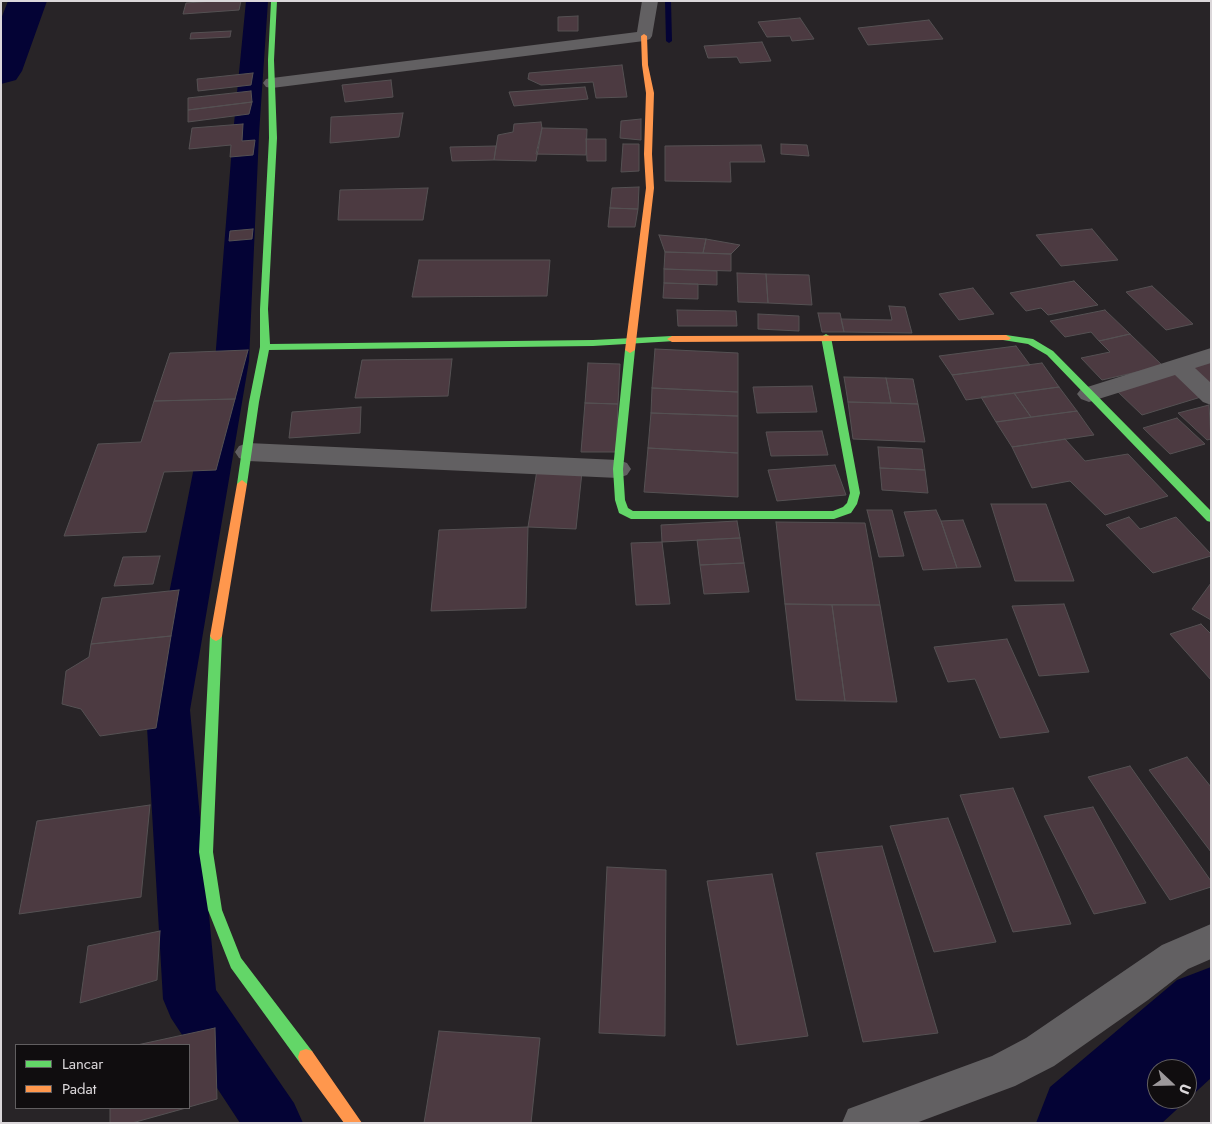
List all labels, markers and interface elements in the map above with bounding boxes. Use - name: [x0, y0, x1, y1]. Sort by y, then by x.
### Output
- legend: [15, 1044, 190, 1109]
- text: Lancar: [62, 1053, 103, 1075]
- north arrow: [1147, 1059, 1197, 1109]
- text: Padat: [62, 1078, 96, 1100]
- text: U: [1174, 1081, 1196, 1097]

